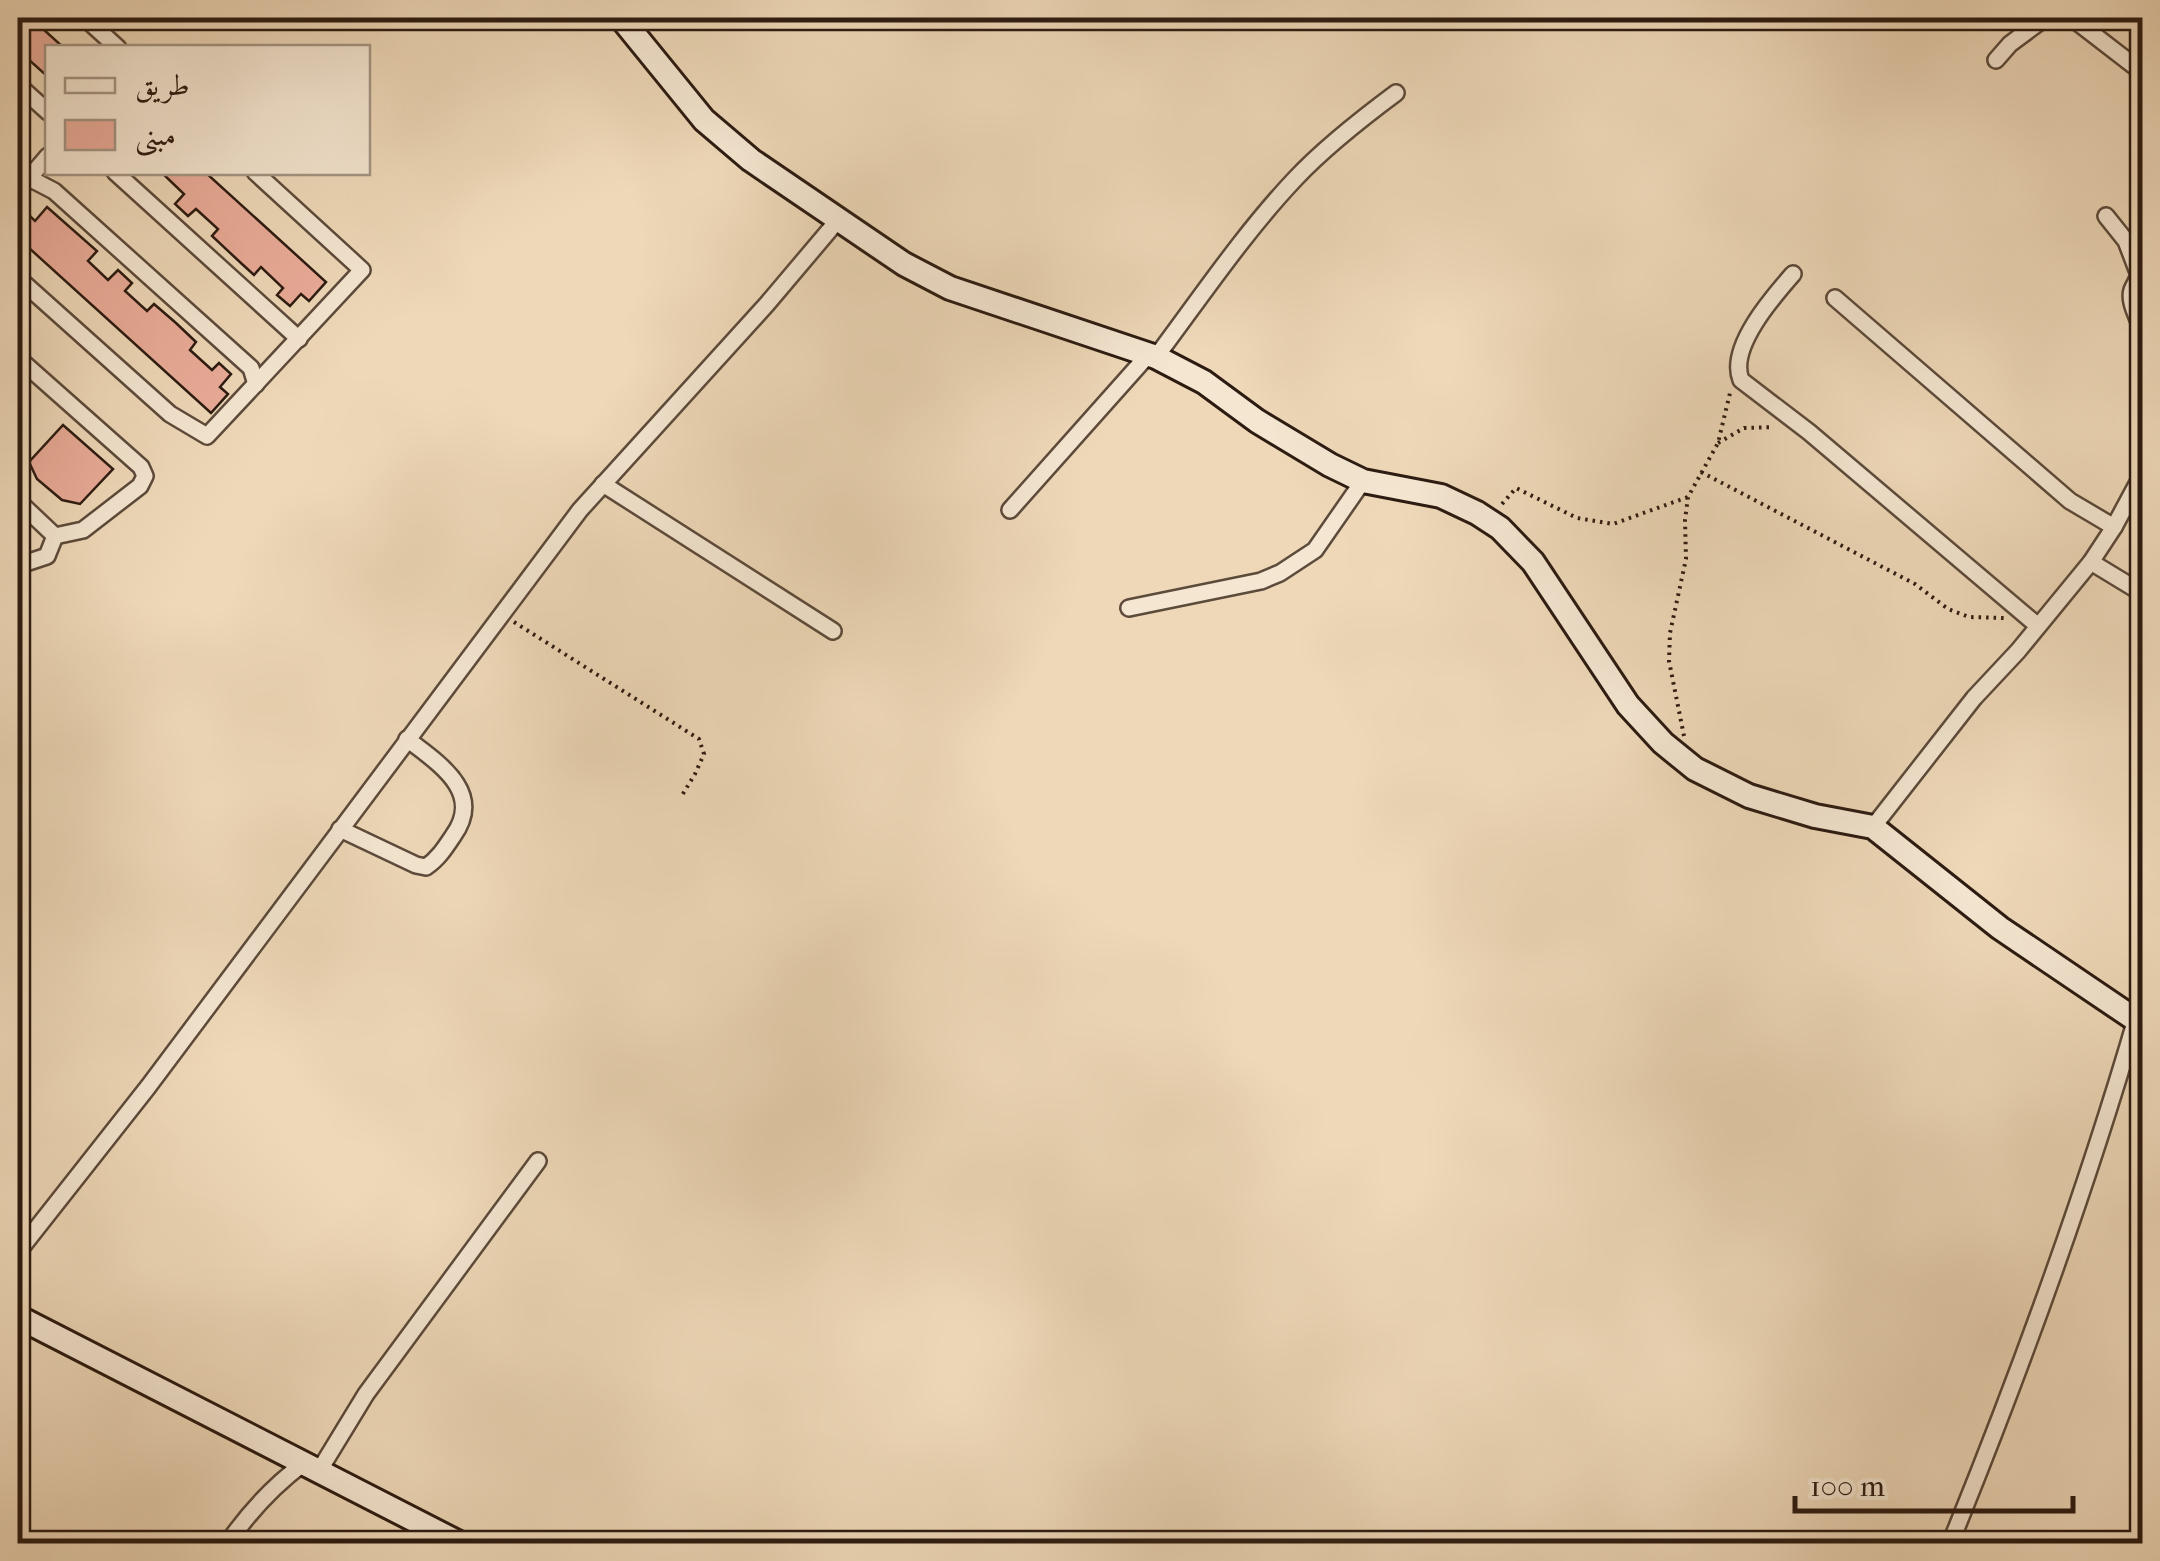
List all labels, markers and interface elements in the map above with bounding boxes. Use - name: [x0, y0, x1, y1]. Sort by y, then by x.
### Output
- legend: [45, 45, 370, 175]
- text: طريق: [135, 68, 190, 104]
- text: مبنى: [135, 118, 176, 157]
- scale bar: [1795, 1451, 2072, 1513]
- text: 100 m: [1810, 1469, 1885, 1504]

